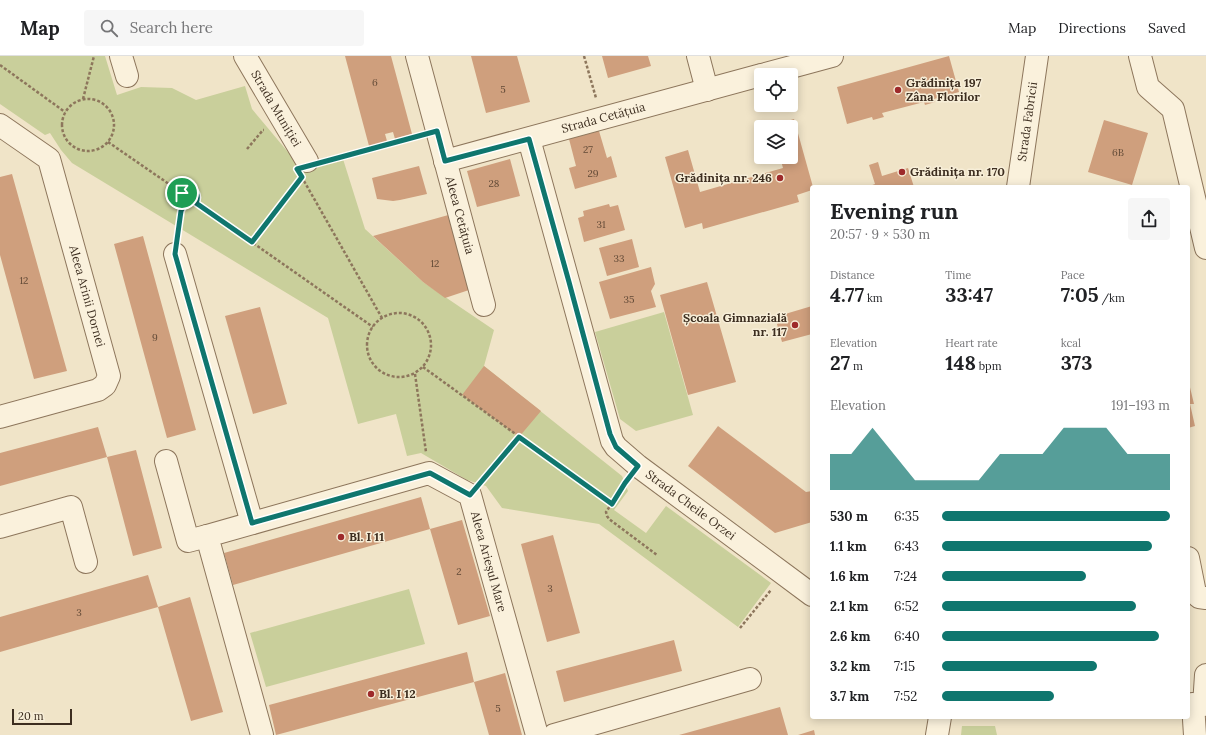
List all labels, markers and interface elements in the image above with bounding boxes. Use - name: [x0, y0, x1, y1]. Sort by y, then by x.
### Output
- search box: [84, 10, 364, 46]
- text: Map: [20, 16, 60, 40]
- icon: search: [98, 17, 120, 39]
- text: Search here: [130, 18, 213, 37]
- text: Map: [1008, 19, 1036, 37]
- text: Directions: [1058, 19, 1126, 37]
- text: Saved: [1148, 19, 1186, 37]
- street label: Strada Muniției: [248, 67, 305, 149]
- map controls: [754, 68, 798, 164]
- button: locate: [754, 68, 798, 112]
- place label: Grădinița 197 Zâna Florilor: [906, 75, 982, 104]
- house number: 6: [372, 76, 378, 89]
- street label: Strada Fabricii: [1014, 81, 1040, 162]
- house number: 5: [500, 83, 506, 96]
- marker: Grădinița 197 Zâna Florilor: [893, 85, 903, 95]
- street label: Strada Cetățuia: [560, 99, 647, 136]
- button: layers: [754, 120, 798, 164]
- house number: 27: [583, 143, 593, 156]
- house number: 6B: [1112, 146, 1124, 159]
- place label: Grădinița nr. 170: [910, 164, 1005, 180]
- house number: 29: [587, 167, 599, 180]
- marker: Grădinița nr. 170: [897, 167, 907, 177]
- place label: Grădinița nr. 246: [675, 170, 772, 186]
- marker: Grădinița nr. 246: [775, 173, 785, 183]
- street label: Aleea Cetățuia: [442, 174, 478, 256]
- pin: [165, 176, 199, 210]
- house number: 28: [489, 177, 500, 190]
- icon: arrive: [171, 182, 193, 204]
- text: Evening run: [830, 197, 958, 225]
- button: share: [1128, 198, 1170, 240]
- house number: 31: [596, 218, 606, 231]
- text: 20:57 · 9 × 530 m: [830, 226, 930, 243]
- street label: Aleea Arinii Dornei: [66, 243, 109, 349]
- house number: 33: [613, 252, 625, 265]
- house number: 12: [430, 257, 440, 270]
- text: Distance: [830, 268, 875, 282]
- text: Time: [945, 268, 971, 282]
- text: Pace: [1061, 268, 1085, 282]
- house number: 12: [19, 274, 29, 287]
- text: 4.77: [830, 282, 864, 307]
- text: 33:47: [945, 282, 993, 307]
- text: 7:05: [1061, 282, 1099, 307]
- text: km: [864, 291, 883, 305]
- text: /km: [1099, 291, 1125, 305]
- house number: 35: [623, 293, 635, 306]
- place label: Școala Gimnazială nr. 117: [683, 310, 788, 339]
- marker: Școala Gimnazială nr. 117: [790, 320, 800, 330]
- house number: 9: [152, 331, 158, 344]
- text: Elevation: [830, 336, 877, 350]
- text: Heart rate: [945, 336, 998, 350]
- text: kcal: [1061, 336, 1081, 350]
- text: 27: [830, 350, 850, 375]
- text: 148: [945, 350, 976, 375]
- text: 373: [1061, 350, 1092, 375]
- text: m: [850, 359, 863, 373]
- text: bpm: [976, 359, 1002, 373]
- text: Elevation: [830, 397, 886, 414]
- text: 191–193 m: [1111, 397, 1170, 414]
- street label: Strada Cheile Orzei: [643, 466, 739, 543]
- text: 530 m: [830, 508, 868, 525]
- text: 6:35: [894, 508, 919, 525]
- street label: Aleea Arieșul Mare: [468, 509, 510, 614]
- place label: Bl. I 11: [349, 529, 384, 544]
- marker: Bl. I 11: [336, 532, 346, 542]
- text: 1.1 km: [830, 538, 867, 555]
- text: 6:43: [894, 538, 919, 555]
- house number: 2: [456, 565, 462, 578]
- text: 1.6 km: [830, 568, 869, 585]
- text: 7:24: [894, 568, 917, 585]
- house number: 3: [547, 582, 553, 595]
- text: 2.1 km: [830, 598, 868, 615]
- text: 6:52: [894, 598, 919, 615]
- house number: 3: [76, 606, 82, 619]
- text: 2.6 km: [830, 628, 871, 645]
- text: 6:40: [894, 628, 920, 645]
- text: 3.2 km: [830, 658, 870, 675]
- text: 7:15: [894, 658, 915, 675]
- place label: Bl. I 12: [379, 686, 416, 701]
- text: 3.7 km: [830, 688, 869, 705]
- text: 7:52: [894, 688, 917, 705]
- marker: Bl. I 12: [366, 689, 376, 699]
- house number: 5: [495, 702, 501, 715]
- scale bar: [12, 707, 72, 726]
- text: 20 m: [18, 709, 43, 723]

